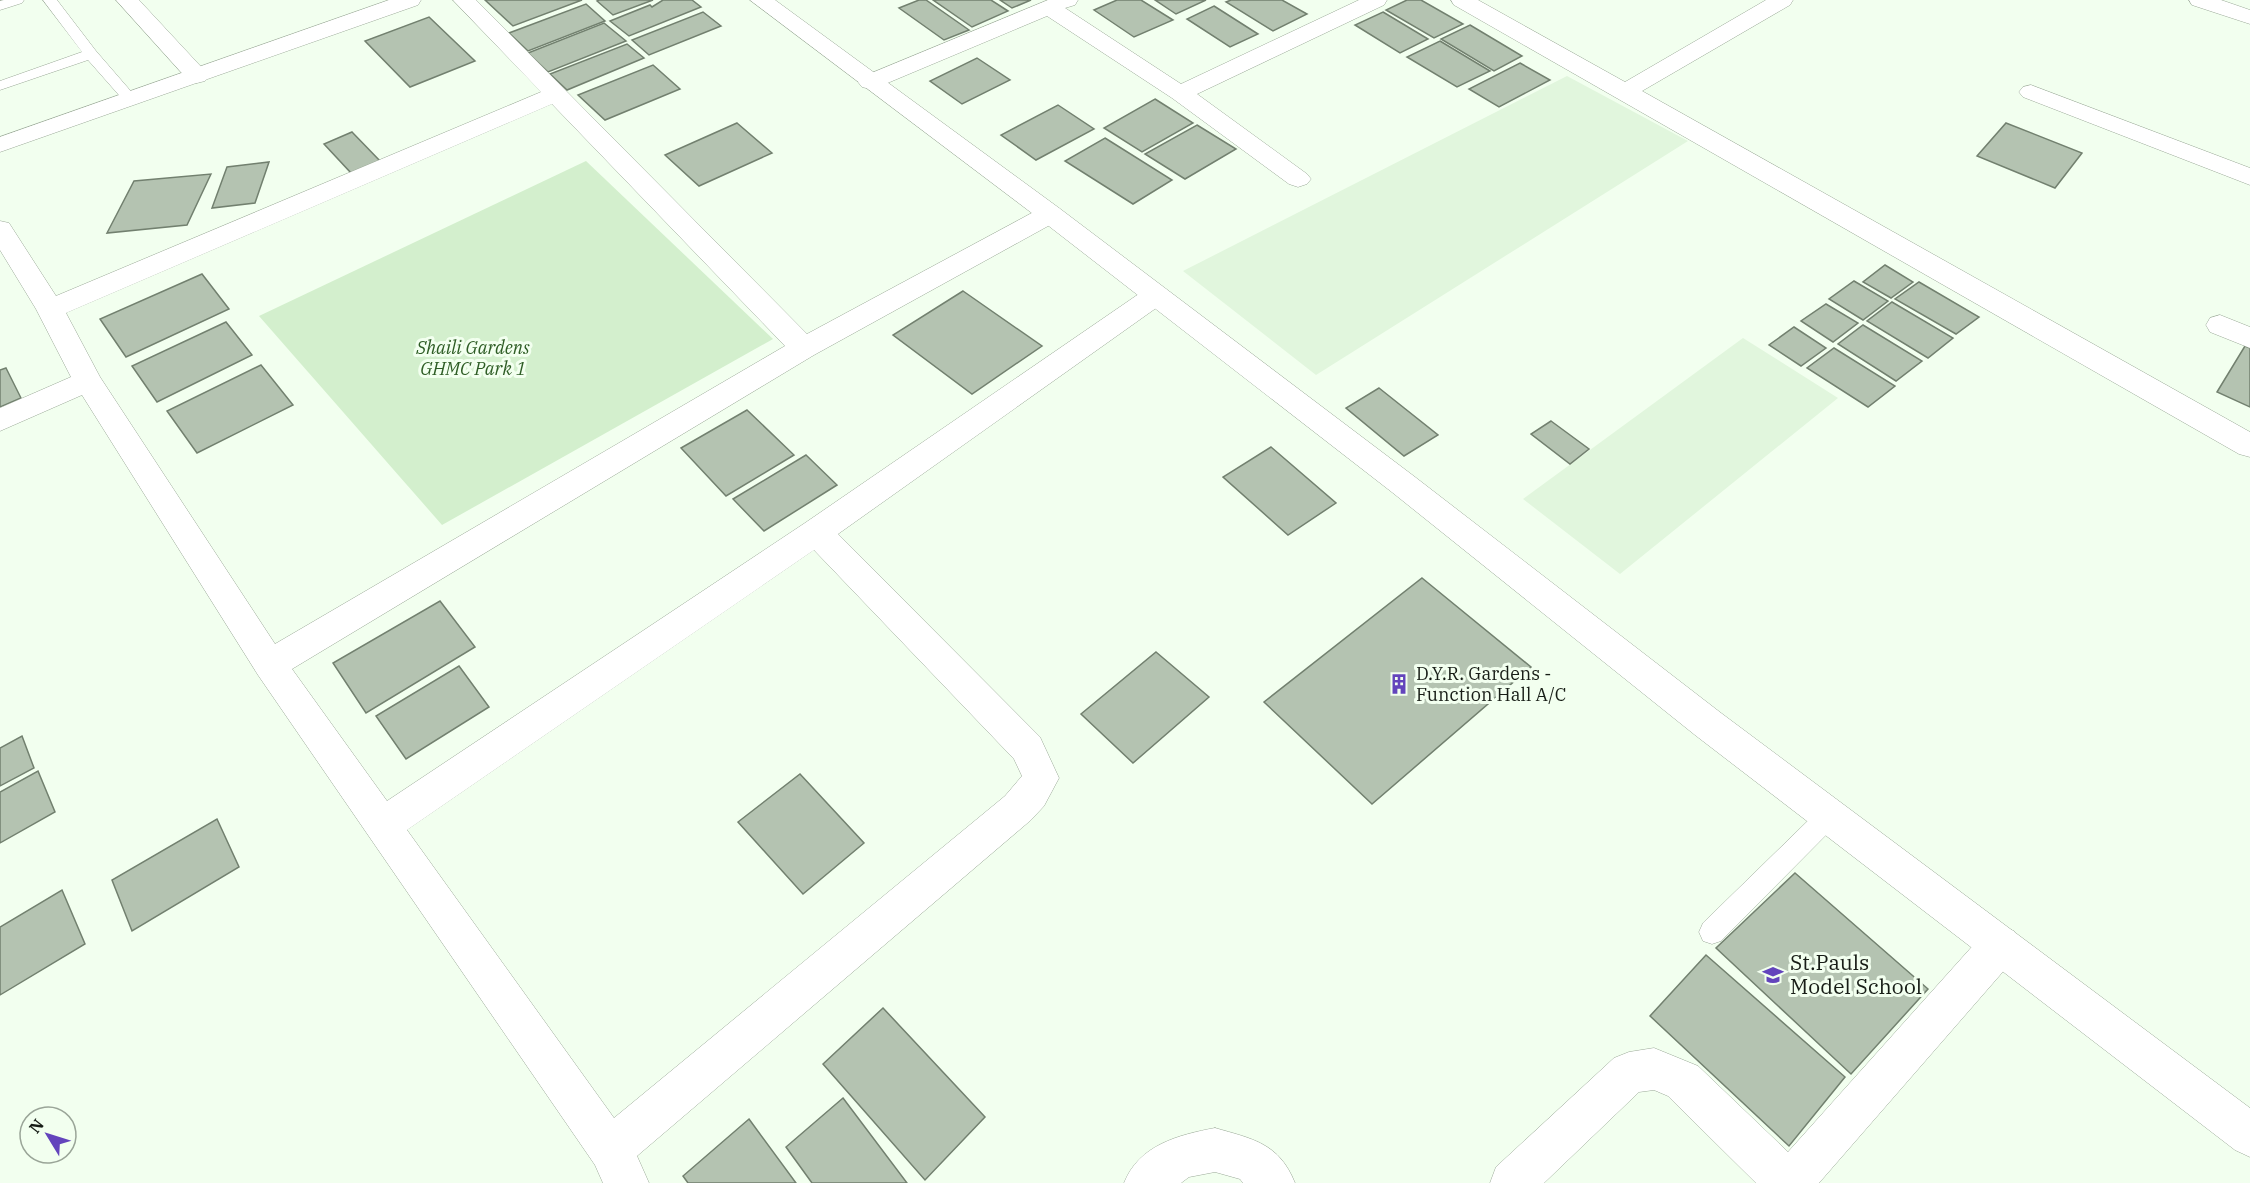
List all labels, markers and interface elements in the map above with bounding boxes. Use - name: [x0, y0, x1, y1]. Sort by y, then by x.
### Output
- park label: Shaili Gardens GHMC Park 1: [415, 336, 530, 380]
- place label: D.Y.R. Gardens - Function Hall A/C: [1416, 662, 1566, 706]
- building icon: D.Y.R. Gardens - Function Hall A/C: [1387, 672, 1411, 696]
- place label: St.Pauls Model School: [1790, 948, 1922, 1000]
- school or university icon: St.Pauls Model School: [1761, 963, 1785, 987]
- north arrow: [18, 1105, 78, 1165]
- text: N: [24, 1115, 48, 1137]

